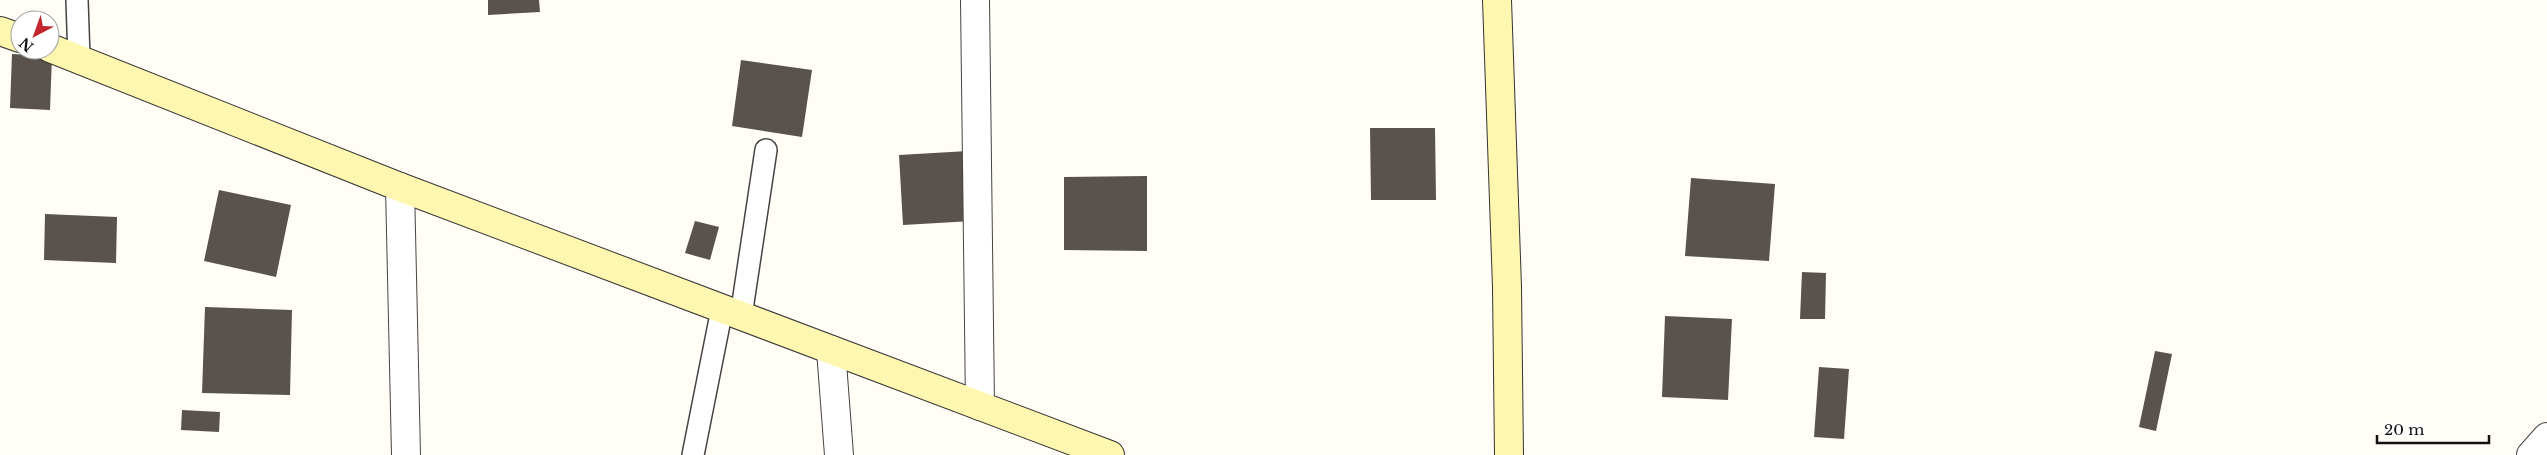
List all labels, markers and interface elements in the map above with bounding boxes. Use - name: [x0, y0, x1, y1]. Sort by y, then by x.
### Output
- north arrow: [10, 10, 60, 60]
- text: N: [16, 34, 37, 56]
- scale bar: [2377, 412, 2490, 444]
- text: 20 m: [2384, 420, 2424, 439]

